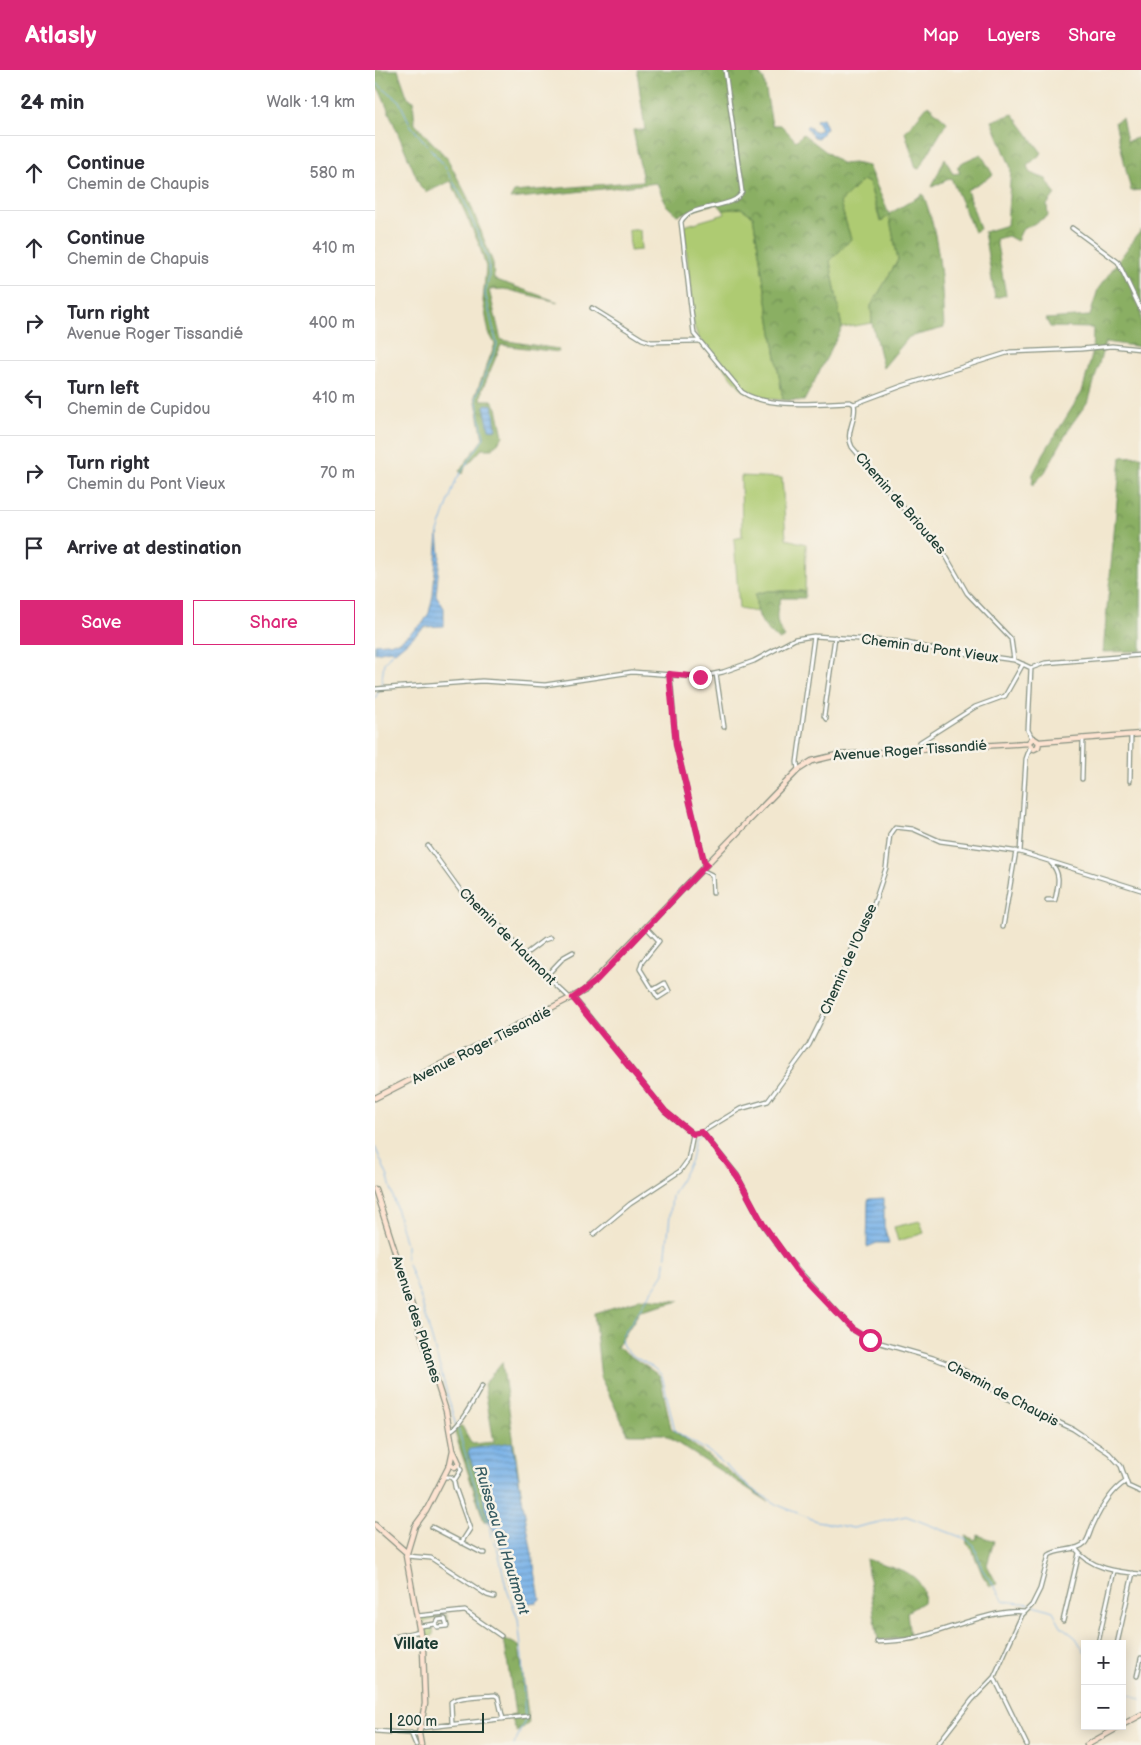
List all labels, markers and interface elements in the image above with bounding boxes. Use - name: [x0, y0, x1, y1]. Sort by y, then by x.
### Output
- text: Atlasly: [25, 21, 96, 50]
- text: Map: [923, 25, 959, 46]
- text: Layers: [987, 25, 1040, 46]
- text: Share: [1068, 25, 1116, 46]
- text: 24 min: [20, 90, 85, 115]
- text: Walk · 1.9 km: [266, 93, 355, 112]
- text: Continue: [67, 152, 145, 175]
- icon: ahead: [20, 159, 48, 187]
- text: 580 m: [310, 164, 355, 183]
- text: Chemin de Chaupis: [67, 175, 209, 194]
- text: Continue: [67, 227, 145, 250]
- icon: ahead: [20, 234, 48, 262]
- text: 410 m: [312, 239, 355, 258]
- text: Chemin de Chapuis: [67, 250, 209, 269]
- text: Turn right: [67, 302, 150, 325]
- icon: right: [20, 309, 48, 337]
- text: 400 m: [309, 314, 355, 333]
- text: Avenue Roger Tissandié: [67, 325, 243, 344]
- text: Turn left: [67, 377, 139, 400]
- icon: left: [20, 384, 48, 412]
- text: 410 m: [312, 389, 355, 408]
- text: Chemin de Cupidou: [67, 400, 210, 419]
- street label: Chemin de Brioudes: [852, 449, 950, 558]
- text: Turn right: [67, 452, 150, 475]
- icon: right: [20, 459, 48, 487]
- text: 70 m: [320, 464, 355, 483]
- text: Chemin du Pont Vieux: [67, 475, 225, 494]
- icon: arrive: [20, 534, 48, 562]
- text: Arrive at destination: [67, 537, 242, 560]
- button: Save: [20, 600, 183, 645]
- button: Share: [193, 600, 355, 645]
- street label: Chemin du Pont Vieux: [860, 630, 1000, 667]
- route end: [689, 666, 712, 689]
- street label: Avenue Roger Tissandié: [833, 737, 988, 764]
- street label: Chemin de Haumont: [456, 884, 560, 989]
- street label: Chemin de l'Ousse: [816, 901, 881, 1017]
- street label: Avenue Roger Tissandié: [409, 1003, 554, 1088]
- street label: Avenue des Platanes: [388, 1254, 445, 1385]
- route start: [859, 1329, 882, 1352]
- street label: Chemin de Chaupis: [944, 1357, 1062, 1430]
- water label: Ruisseau du Hautmont: [470, 1463, 533, 1617]
- district label: Villate: [393, 1635, 439, 1654]
- map controls: [1081, 1640, 1126, 1730]
- button: +: [1081, 1640, 1126, 1685]
- button: −: [1081, 1685, 1126, 1730]
- scale bar: [390, 1710, 484, 1733]
- text: 200 m: [397, 1713, 437, 1730]

